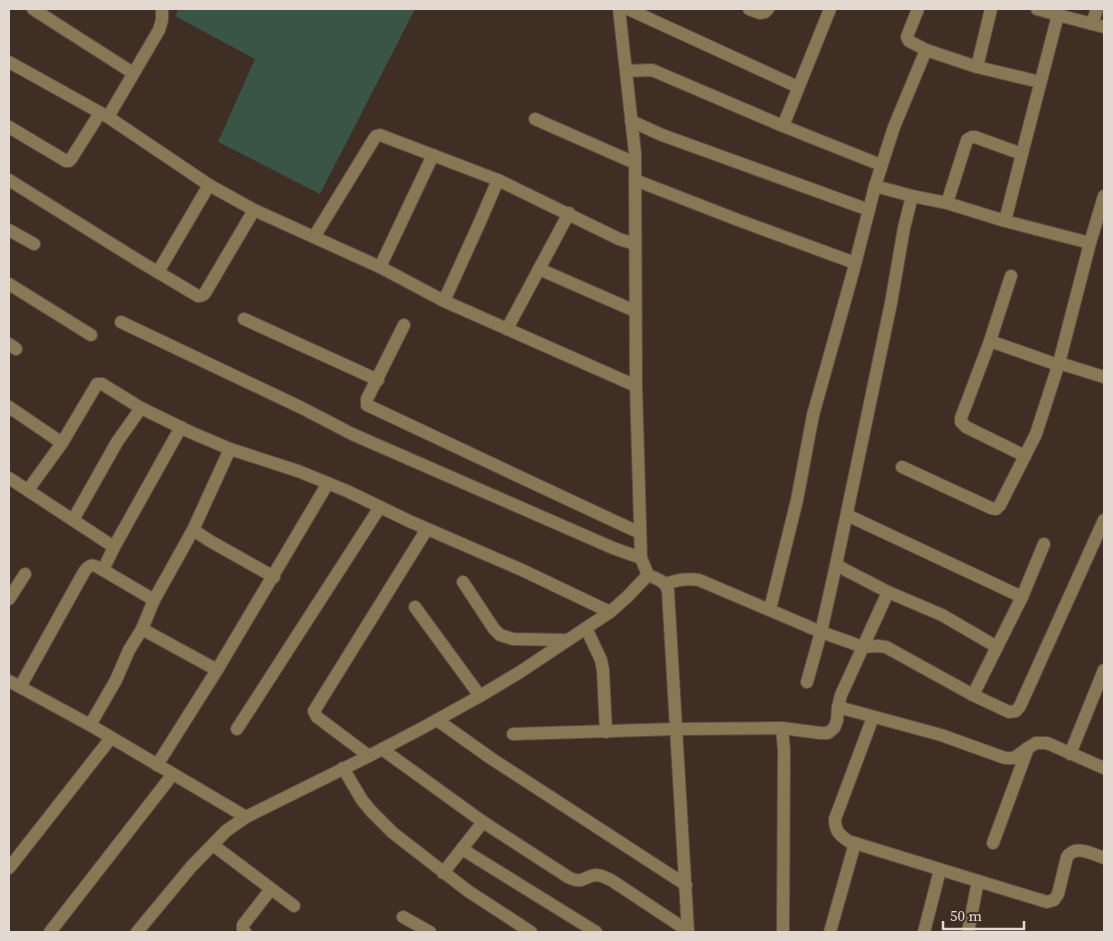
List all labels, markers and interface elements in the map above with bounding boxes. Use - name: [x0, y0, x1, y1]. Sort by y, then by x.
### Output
- scale bar: [943, 898, 1024, 930]
- text: 50 m: [950, 905, 982, 926]

